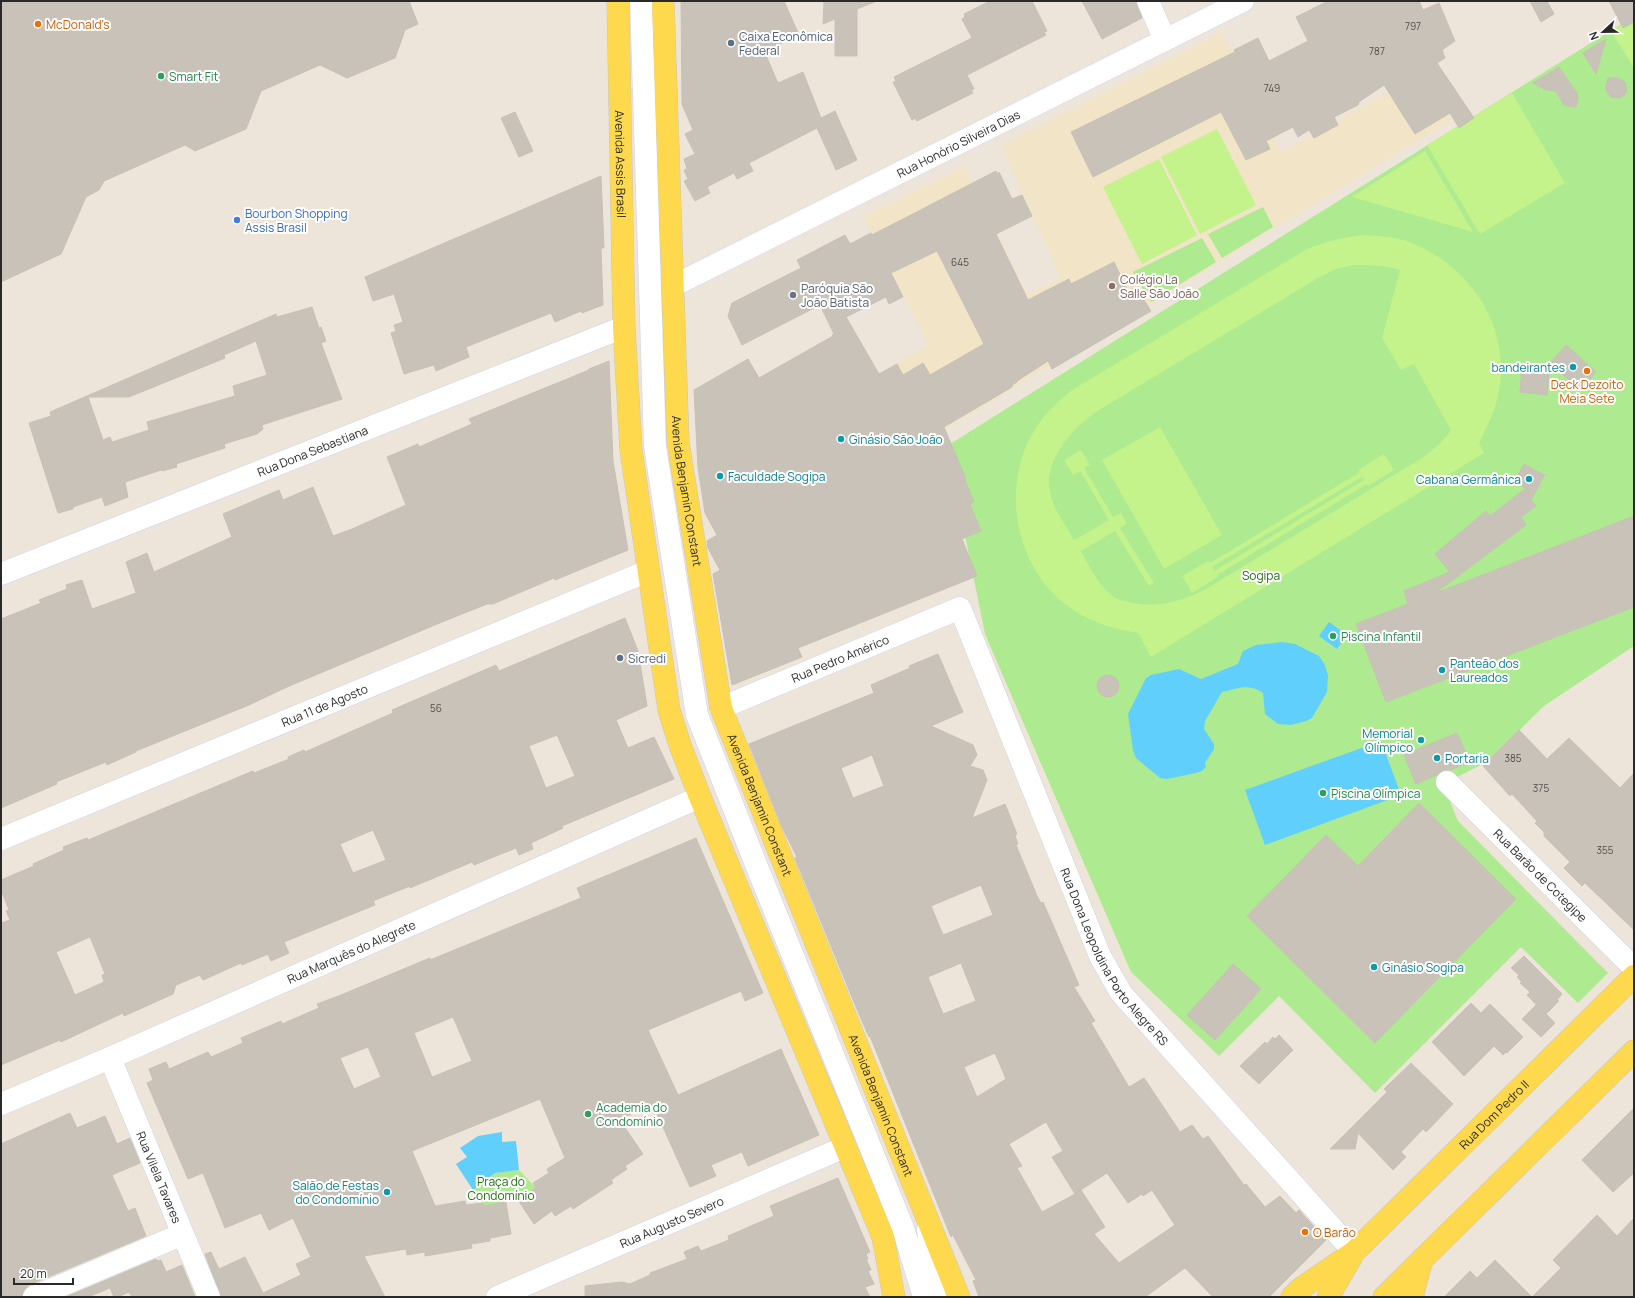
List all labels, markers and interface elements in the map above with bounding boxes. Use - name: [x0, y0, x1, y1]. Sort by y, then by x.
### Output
- north arrow: [1583, 12, 1623, 52]
- place label: McDonald's: [46, 16, 110, 33]
- marker: McDonald's: [33, 19, 43, 29]
- house number: 797: [1405, 19, 1421, 33]
- place label: Caixa Econômica Federal: [739, 28, 833, 59]
- text: N: [1585, 29, 1602, 42]
- marker: Caixa Econômica Federal: [726, 38, 736, 48]
- house number: 787: [1369, 44, 1385, 58]
- place label: Smart Fit: [169, 68, 219, 85]
- marker: Smart Fit: [156, 71, 166, 81]
- house number: 749: [1264, 81, 1280, 95]
- street label: Rua Honório Silveira Dias: [894, 105, 1023, 181]
- street label: Avenida Assis Brasil: [612, 110, 630, 218]
- place label: Bourbon Shopping Assis Brasil: [245, 205, 348, 236]
- marker: Bourbon Shopping Assis Brasil: [232, 215, 242, 225]
- house number: 645: [951, 255, 969, 269]
- place label: Colégio La Salle São João: [1120, 271, 1199, 302]
- place label: Paróquia São João Batista: [801, 280, 873, 311]
- marker: Colégio La Salle São João: [1107, 281, 1117, 291]
- marker: Paróquia São João Batista: [788, 290, 798, 300]
- place label: bandeirantes: [1491, 359, 1565, 376]
- marker: bandeirantes: [1568, 362, 1578, 372]
- marker: Deck Dezoito Meia Sete: [1582, 366, 1592, 376]
- place label: Deck Dezoito Meia Sete: [1551, 376, 1623, 407]
- street label: Avenida Benjamin Constant: [669, 415, 707, 568]
- street label: Rua Dona Sebastiana: [255, 421, 370, 480]
- place label: Ginásio São João: [849, 431, 943, 448]
- marker: Ginásio São João: [836, 434, 846, 444]
- place label: Faculdade Sogipa: [728, 468, 826, 485]
- marker: Faculdade Sogipa: [715, 471, 725, 481]
- place label: Cabana Germânica: [1416, 471, 1521, 488]
- marker: Cabana Germânica: [1524, 474, 1534, 484]
- park label: Sogipa: [1242, 567, 1280, 584]
- place label: Piscina Infantil: [1341, 628, 1421, 645]
- street label: Rua Pedro Américo: [789, 630, 891, 686]
- marker: Piscina Infantil: [1328, 631, 1338, 641]
- place label: Sicredi: [628, 650, 666, 667]
- marker: Sicredi: [615, 653, 625, 663]
- place label: Panteão dos Laureados: [1450, 655, 1519, 686]
- marker: Panteão dos Laureados: [1437, 665, 1447, 675]
- street label: Rua 11 de Agosto: [279, 680, 370, 730]
- house number: 56: [430, 701, 442, 715]
- place label: Memorial Olímpico: [1362, 725, 1413, 756]
- street label: Avenida Benjamin Constant: [724, 731, 797, 879]
- marker: Memorial Olímpico: [1416, 735, 1426, 745]
- place label: Portaria: [1445, 750, 1489, 767]
- house number: 385: [1504, 751, 1522, 765]
- marker: Portaria: [1432, 753, 1442, 763]
- house number: 375: [1533, 781, 1549, 795]
- place label: Piscina Olímpica: [1331, 785, 1420, 802]
- marker: Piscina Olímpica: [1318, 788, 1328, 798]
- street label: Rua Barão de Cotegipe: [1490, 825, 1591, 926]
- house number: 355: [1596, 843, 1614, 857]
- street label: Rua Dona Leopoldina Porto Alegre RS: [1057, 865, 1173, 1049]
- street label: Rua Marquês do Alegrete: [284, 915, 418, 987]
- place label: Ginásio Sogipa: [1382, 959, 1464, 976]
- marker: Ginásio Sogipa: [1369, 962, 1379, 972]
- street label: Avenida Benjamin Constant: [845, 1031, 918, 1179]
- street label: Rua Dom Pedro II: [1455, 1076, 1533, 1153]
- place label: Academia do Condomínio: [596, 1099, 667, 1130]
- marker: Academia do Condomínio: [583, 1109, 593, 1119]
- street label: Rua Vilela Tavares: [133, 1129, 186, 1226]
- park label: Praça do Condomínio: [468, 1173, 535, 1204]
- place label: Salão de Festas do Condomínio: [292, 1177, 379, 1208]
- marker: Salão de Festas do Condomínio: [382, 1187, 392, 1197]
- street label: Rua Augusto Severo: [617, 1192, 726, 1252]
- place label: O Barão: [1313, 1224, 1356, 1241]
- marker: O Barão: [1300, 1227, 1310, 1237]
- scale bar: [14, 1260, 73, 1286]
- text: 20 m: [20, 1265, 47, 1282]

